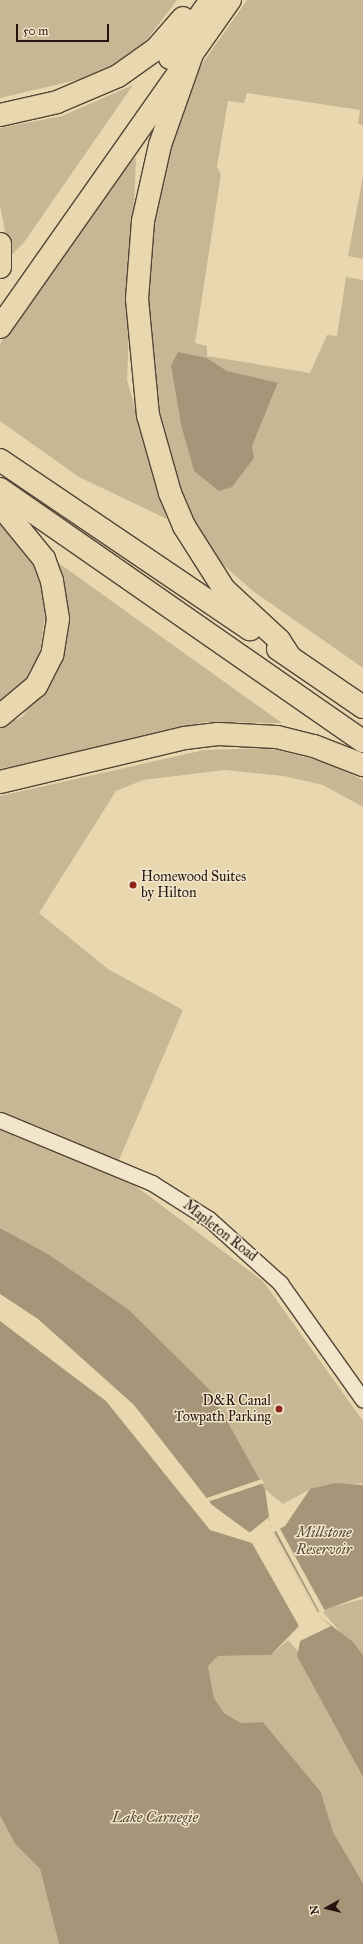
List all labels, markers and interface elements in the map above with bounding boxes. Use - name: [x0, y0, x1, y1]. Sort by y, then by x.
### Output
- scale bar: [18, 16, 111, 42]
- text: 50 m: [23, 24, 48, 38]
- place label: Homewood Suites by Hilton: [141, 869, 246, 902]
- marker: Homewood Suites by Hilton: [128, 880, 138, 890]
- street label: Mapleton Road: [180, 1197, 260, 1265]
- place label: D&R Canal Towpath Parking: [174, 1393, 271, 1426]
- marker: D&R Canal Towpath Parking: [274, 1404, 284, 1414]
- water label: Millstone Reservoir: [296, 1523, 352, 1558]
- water label: Lake Carnegie: [112, 1809, 198, 1827]
- north arrow: [307, 1888, 347, 1928]
- text: N: [308, 1904, 322, 1915]

